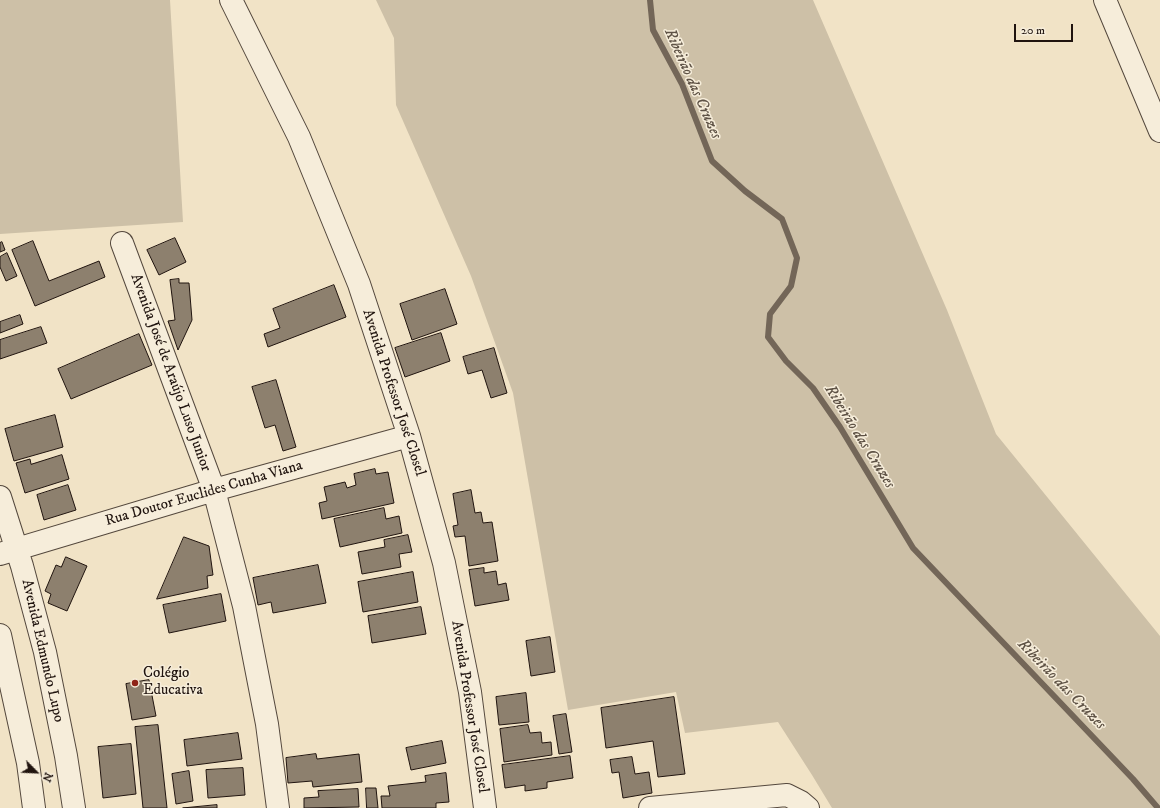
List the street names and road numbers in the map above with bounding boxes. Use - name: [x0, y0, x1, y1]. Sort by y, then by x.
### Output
- street label: Avenida José de Araújo Luso Junior: [126, 272, 214, 474]
- street label: Avenida Professor José Closel: [358, 307, 428, 479]
- street label: Rua Doutor Euclides Cunha Viana: [103, 457, 305, 531]
- street label: Avenida Edmundo Lupo: [17, 578, 67, 724]
- street label: Avenida Professor José Closel: [446, 620, 492, 794]

